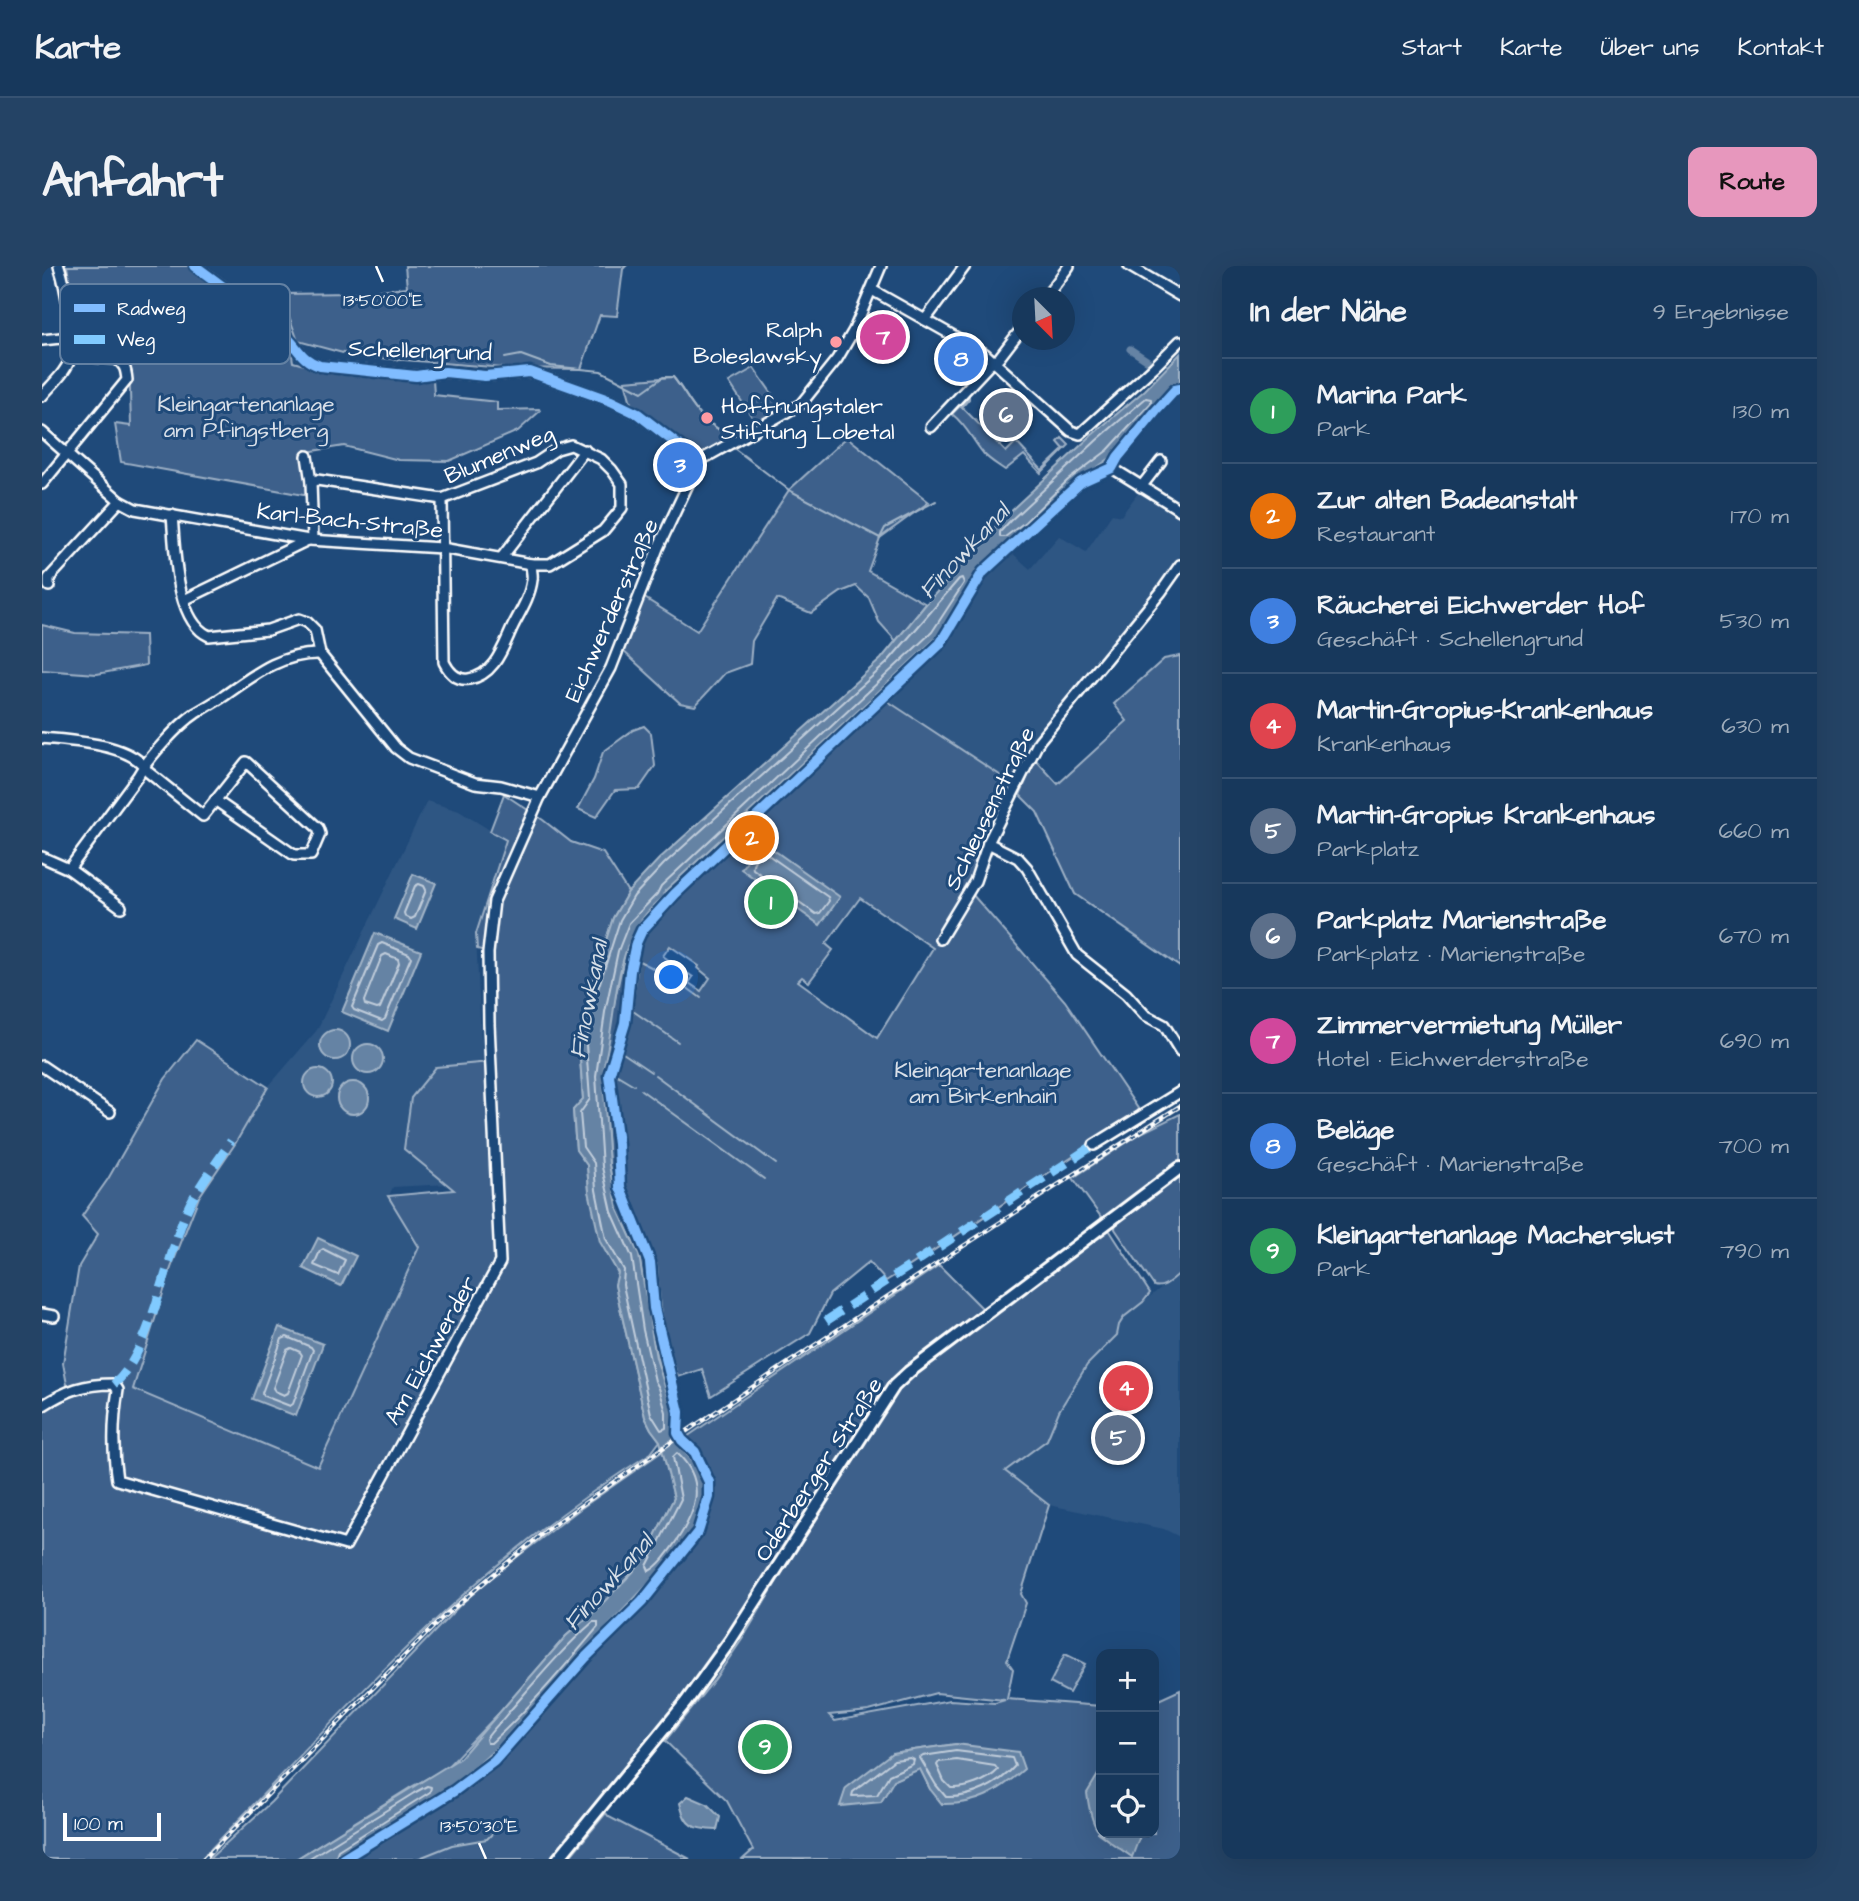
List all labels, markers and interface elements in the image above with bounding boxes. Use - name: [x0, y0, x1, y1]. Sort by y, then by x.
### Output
- text: Karte: [35, 25, 121, 71]
- text: Start: [1402, 31, 1462, 65]
- text: Karte: [1500, 31, 1563, 65]
- text: Über uns: [1601, 31, 1700, 65]
- text: Kontakt: [1738, 31, 1824, 65]
- button: Route: [1688, 147, 1817, 217]
- text: Anfahrt: [42, 148, 223, 216]
- legend: [60, 284, 290, 364]
- north arrow: [1012, 287, 1075, 350]
- text: 13°50'00"E: [343, 288, 423, 313]
- text: In der Nähe: [1250, 291, 1407, 333]
- text: Radweg: [117, 296, 186, 324]
- text: 9 Ergebnisse: [1653, 296, 1789, 328]
- pin: 7: [860, 311, 906, 363]
- place label: Ralph Boleslawsky: [693, 314, 823, 373]
- text: Weg: [117, 327, 155, 355]
- street label: Schellengrund: [347, 332, 493, 371]
- pin: 8: [938, 333, 984, 385]
- marker: Ralph Boleslawsky: [828, 334, 844, 350]
- text: Marina Park: [1317, 377, 1467, 413]
- park label: Kleingartenanlage am Pfingstberg: [157, 388, 335, 447]
- pin: 6: [983, 389, 1029, 441]
- place label: Hoffnungstaler Stiftung Lobetal: [721, 390, 895, 449]
- text: 1: [1272, 395, 1274, 427]
- text: 130 m: [1733, 395, 1789, 427]
- marker: Hoffnungstaler Stiftung Lobetal: [699, 410, 715, 426]
- text: Park: [1317, 413, 1370, 445]
- street label: Blumenweg: [440, 417, 560, 493]
- pin: 3: [657, 439, 703, 491]
- text: Zur alten Badeanstalt: [1317, 482, 1577, 518]
- water label: Finowkanal: [911, 494, 1020, 607]
- street label: Karl-Bach-Straße: [255, 495, 445, 547]
- text: 2: [1266, 500, 1280, 532]
- text: 170 m: [1730, 500, 1789, 532]
- street label: Eichwerderstraße: [557, 514, 667, 707]
- text: Restaurant: [1317, 518, 1435, 550]
- text: Räucherei Eichwerder Hof: [1317, 587, 1644, 623]
- text: 3: [1267, 605, 1279, 637]
- text: 530 m: [1719, 605, 1789, 637]
- text: Geschäft · Schellengrund: [1317, 623, 1583, 655]
- text: Martin-Gropius-Krankenhaus: [1317, 692, 1653, 728]
- text: 4: [1265, 710, 1281, 742]
- text: 630 m: [1721, 710, 1789, 742]
- street label: Schleusenstraße: [937, 721, 1043, 895]
- text: Krankenhaus: [1317, 728, 1451, 760]
- text: Martin-Gropius Krankenhaus: [1317, 797, 1655, 833]
- pin: 2: [729, 812, 775, 864]
- text: 5: [1265, 815, 1281, 847]
- text: 660 m: [1719, 815, 1789, 847]
- text: Parkplatz: [1317, 833, 1419, 865]
- pin: 1: [748, 876, 794, 928]
- text: Parkplatz Marienstraße: [1317, 902, 1606, 938]
- text: 6: [1266, 920, 1280, 952]
- text: 670 m: [1719, 920, 1789, 952]
- water label: Finowkanal: [561, 934, 618, 1061]
- text: Parkplatz · Marienstraße: [1317, 938, 1586, 970]
- your location: [654, 960, 688, 994]
- text: Zimmervermietung Müller: [1317, 1007, 1622, 1043]
- text: 7: [1266, 1025, 1280, 1057]
- text: 690 m: [1720, 1025, 1789, 1057]
- text: Hotel · Eichwerderstraße: [1317, 1043, 1589, 1075]
- park label: Kleingartenanlage am Birkenhain: [894, 1054, 1072, 1112]
- text: Beläge: [1317, 1112, 1394, 1148]
- text: 8: [1266, 1130, 1280, 1162]
- text: 700 m: [1719, 1130, 1789, 1162]
- text: Geschäft · Marienstraße: [1317, 1148, 1584, 1180]
- text: Kleingartenanlage Macherslust: [1317, 1217, 1674, 1253]
- text: 9: [1266, 1235, 1280, 1267]
- text: 790 m: [1720, 1235, 1789, 1267]
- text: Park: [1317, 1253, 1370, 1285]
- street label: Am Eichwerder: [377, 1270, 485, 1431]
- pin: 4: [1103, 1362, 1149, 1414]
- street label: Oderberger Straße: [747, 1371, 891, 1568]
- pin: 5: [1095, 1412, 1141, 1464]
- water label: Finowkanal: [556, 1524, 664, 1639]
- map controls: [1096, 1649, 1159, 1838]
- button: +: [1096, 1649, 1159, 1712]
- button: −: [1096, 1712, 1159, 1775]
- pin: 9: [742, 1721, 788, 1773]
- button: locate: [1096, 1775, 1159, 1838]
- scale bar: [63, 1810, 161, 1842]
- text: 100 m: [74, 1811, 123, 1838]
- text: 13°50'30"E: [440, 1814, 518, 1839]

